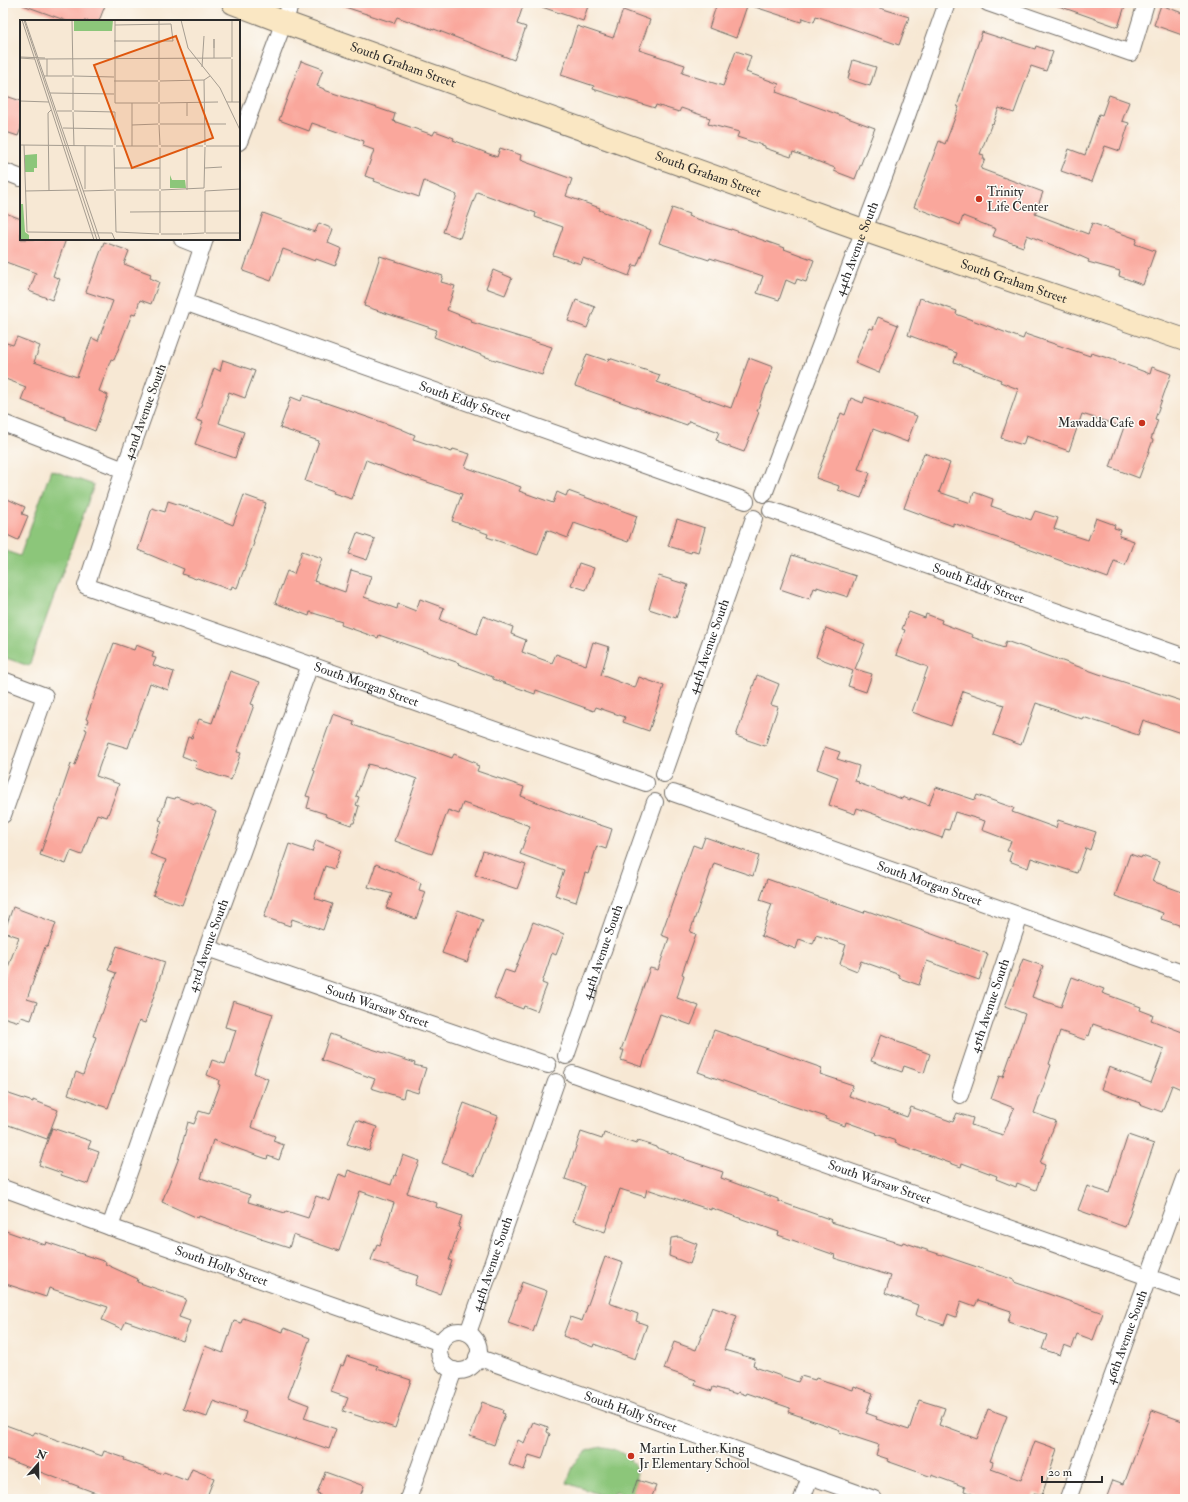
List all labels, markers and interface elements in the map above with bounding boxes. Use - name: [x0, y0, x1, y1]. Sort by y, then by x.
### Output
- inset map: [20, 20, 240, 240]
- street label: South Graham Street: [348, 39, 458, 91]
- street label: South Graham Street: [653, 148, 763, 201]
- place label: Trinity Life Center: [987, 184, 1048, 215]
- marker: Trinity Life Center: [974, 194, 984, 204]
- street label: 44th Avenue South: [832, 199, 882, 298]
- street label: South Graham Street: [958, 256, 1069, 307]
- street label: 42nd Avenue South: [120, 362, 170, 462]
- street label: South Eddy Street: [417, 378, 513, 425]
- place label: Mawadda Cafe: [1058, 415, 1135, 431]
- marker: Mawadda Cafe: [1137, 418, 1147, 428]
- street label: South Eddy Street: [930, 560, 1026, 607]
- street label: 44th Avenue South: [685, 597, 733, 696]
- street label: South Morgan Street: [312, 659, 421, 710]
- street label: South Morgan Street: [875, 858, 984, 910]
- street label: 43rd Avenue South: [184, 897, 232, 994]
- street label: 44th Avenue South: [578, 902, 626, 1002]
- street label: 45th Avenue South: [967, 957, 1013, 1055]
- street label: South Warsaw Street: [324, 981, 431, 1032]
- street label: South Warsaw Street: [826, 1157, 933, 1208]
- street label: 44th Avenue South: [468, 1214, 516, 1314]
- street label: South Holly Street: [173, 1242, 270, 1290]
- street label: 46th Avenue South: [1102, 1288, 1151, 1387]
- street label: South Holly Street: [582, 1388, 679, 1436]
- place label: Martin Luther King Jr Elementary School: [638, 1441, 750, 1473]
- north arrow: [18, 1444, 58, 1484]
- text: N: [33, 1447, 49, 1463]
- marker: Martin Luther King Jr Elementary School: [626, 1451, 636, 1461]
- scale bar: [1042, 1458, 1102, 1484]
- text: 20 m: [1048, 1465, 1073, 1480]

